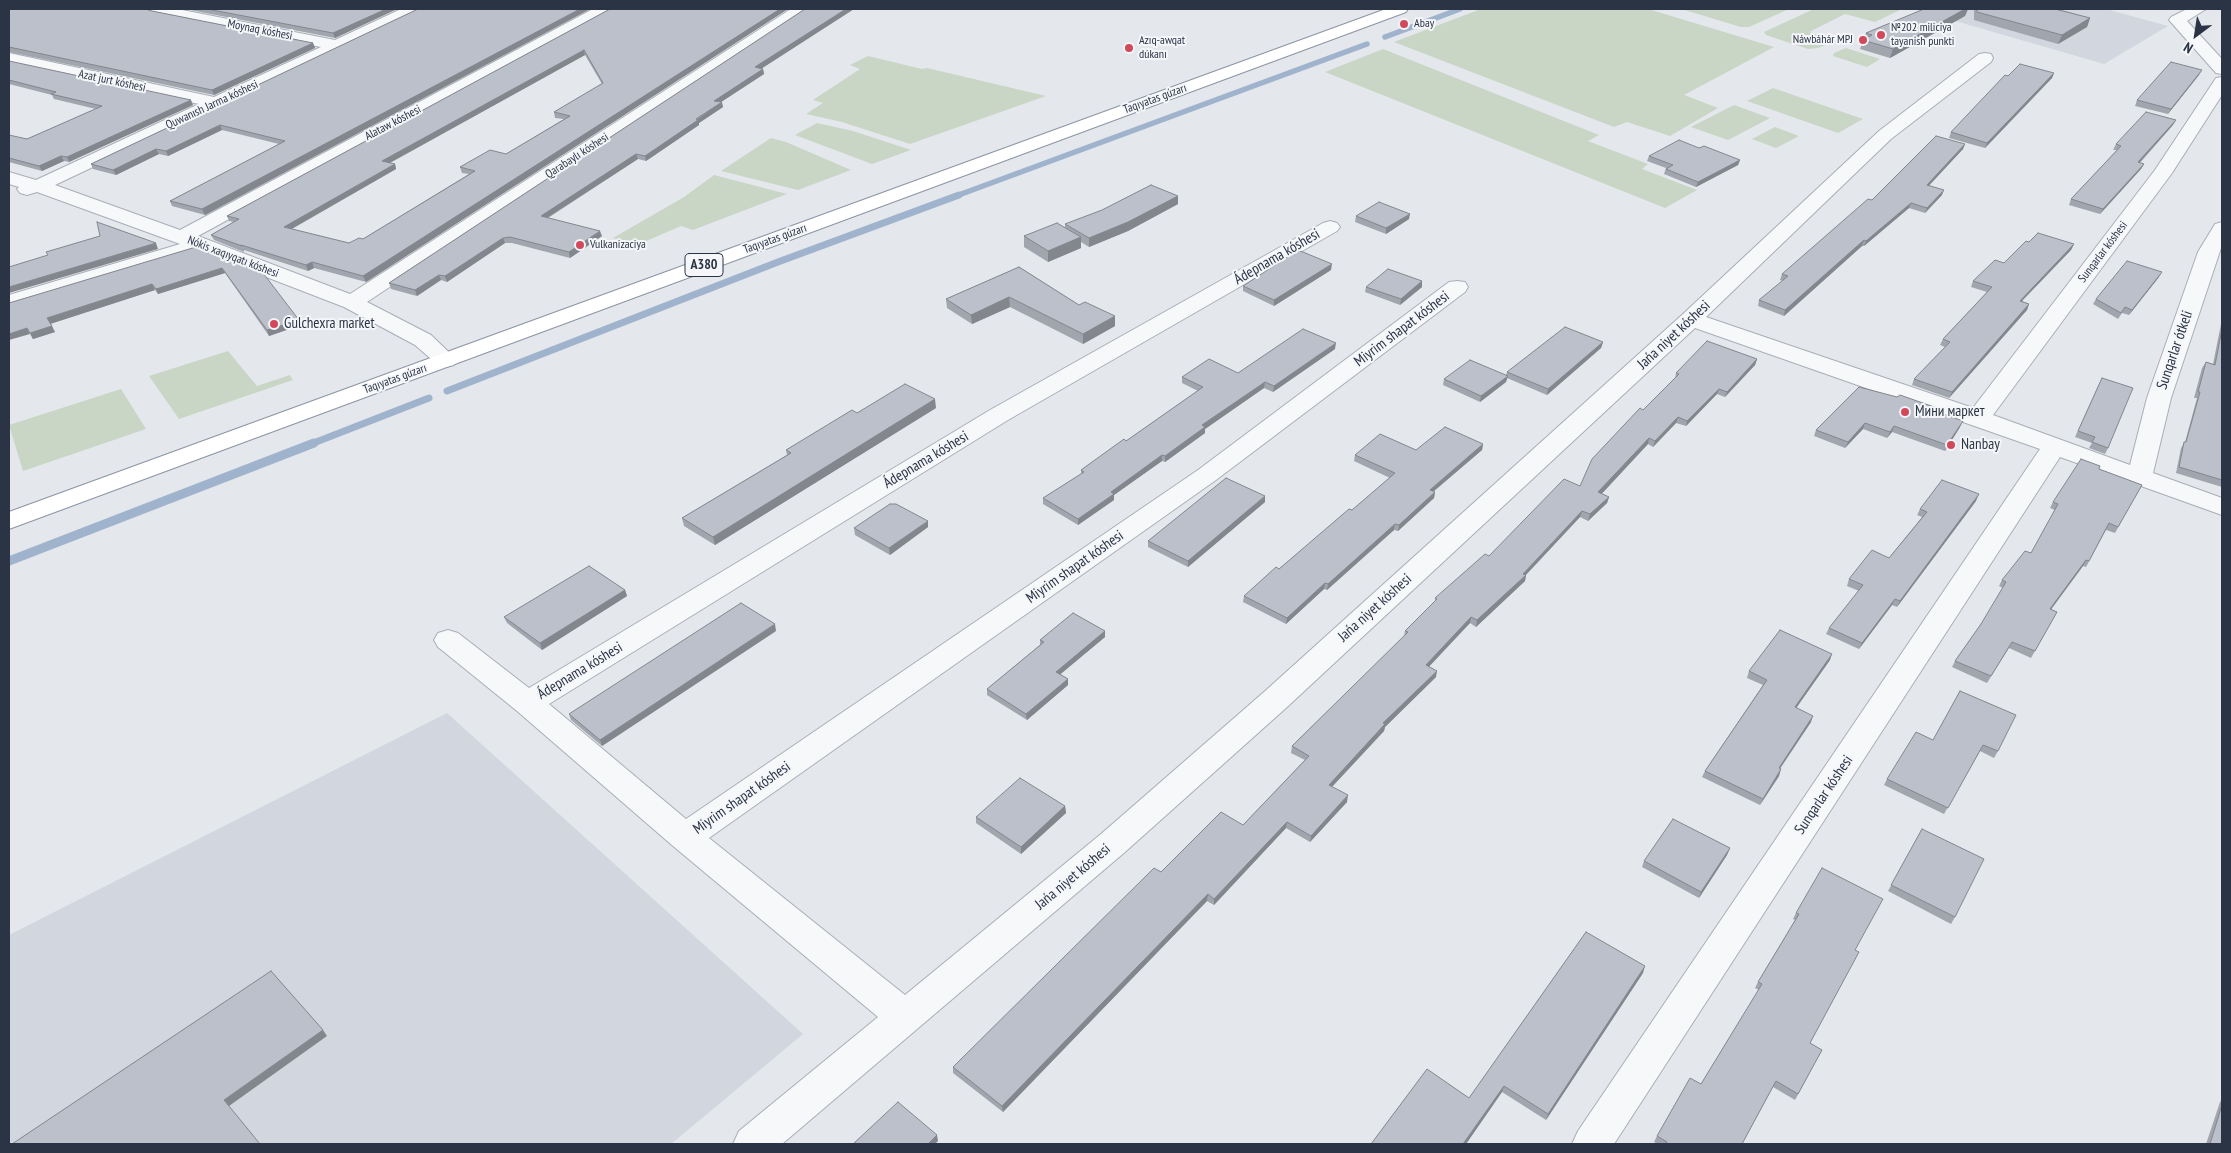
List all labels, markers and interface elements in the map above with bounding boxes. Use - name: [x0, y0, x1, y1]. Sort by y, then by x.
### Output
- north arrow: [2171, 10, 2221, 60]
- street label: Moynaq kóshesi: [226, 17, 294, 43]
- place label: Abay: [1414, 17, 1434, 31]
- marker: Abay: [1398, 18, 1410, 30]
- place label: №202 miliciya tayanish punkti: [1891, 21, 1954, 49]
- marker: №202 miliciya tayanish punkti: [1875, 29, 1887, 41]
- place label: Náwbáhár MPJ: [1793, 33, 1853, 47]
- place label: Azıq-awqat dúkanı: [1139, 34, 1185, 62]
- marker: Náwbáhár MPJ: [1857, 34, 1869, 46]
- text: N: [2180, 38, 2196, 58]
- marker: Azıq-awqat dúkanı: [1123, 42, 1135, 54]
- street label: Azat jurt kóshesi: [77, 67, 147, 95]
- street label: Quwanısh Jarma kóshesi: [164, 77, 260, 133]
- street label: Taqıyatas gúzarı: [1121, 81, 1189, 117]
- street label: Alataw kóshesi: [362, 102, 424, 144]
- street label: Qarabaylı kóshesi: [543, 130, 611, 182]
- street label: Sunqarlar kóshesi: [2075, 219, 2131, 285]
- street label: Taqıyatas gúzarı: [741, 221, 809, 257]
- street label: Ádepnama kóshesi: [1231, 225, 1323, 289]
- street label: Nókis xaqıyqatı kóshesi: [185, 233, 281, 281]
- place label: Vulkanizaciya: [590, 238, 646, 252]
- marker: Vulkanizaciya: [574, 239, 586, 251]
- road number: A380: [685, 254, 723, 276]
- street label: Miyrim shapat kóshesi: [1351, 287, 1453, 371]
- street label: Jańa niyet kóshesi: [1634, 297, 1714, 373]
- street label: Sunqarlar ótkeli: [2153, 308, 2197, 392]
- place label: Gulchexra market: [284, 315, 375, 333]
- marker: Gulchexra market: [268, 318, 280, 330]
- street label: Taqıyatas gúzarı: [361, 361, 429, 397]
- place label: Мини маркет: [1915, 403, 1984, 421]
- marker: Мини маркет: [1899, 406, 1911, 418]
- street label: Ádepnama kóshesi: [880, 428, 972, 492]
- place label: Nanbay: [1961, 436, 2000, 454]
- marker: Nanbay: [1945, 439, 1957, 451]
- street label: Miyrim shapat kóshesi: [1023, 527, 1127, 607]
- street label: Jańa niyet kóshesi: [1335, 570, 1415, 646]
- street label: Ádepnama kóshesi: [534, 639, 626, 703]
- street label: Sunqarlar kóshesi: [1791, 752, 1857, 838]
- street label: Miyrim shapat kóshesi: [690, 758, 794, 838]
- street label: Jańa niyet kóshesi: [1032, 840, 1114, 914]

